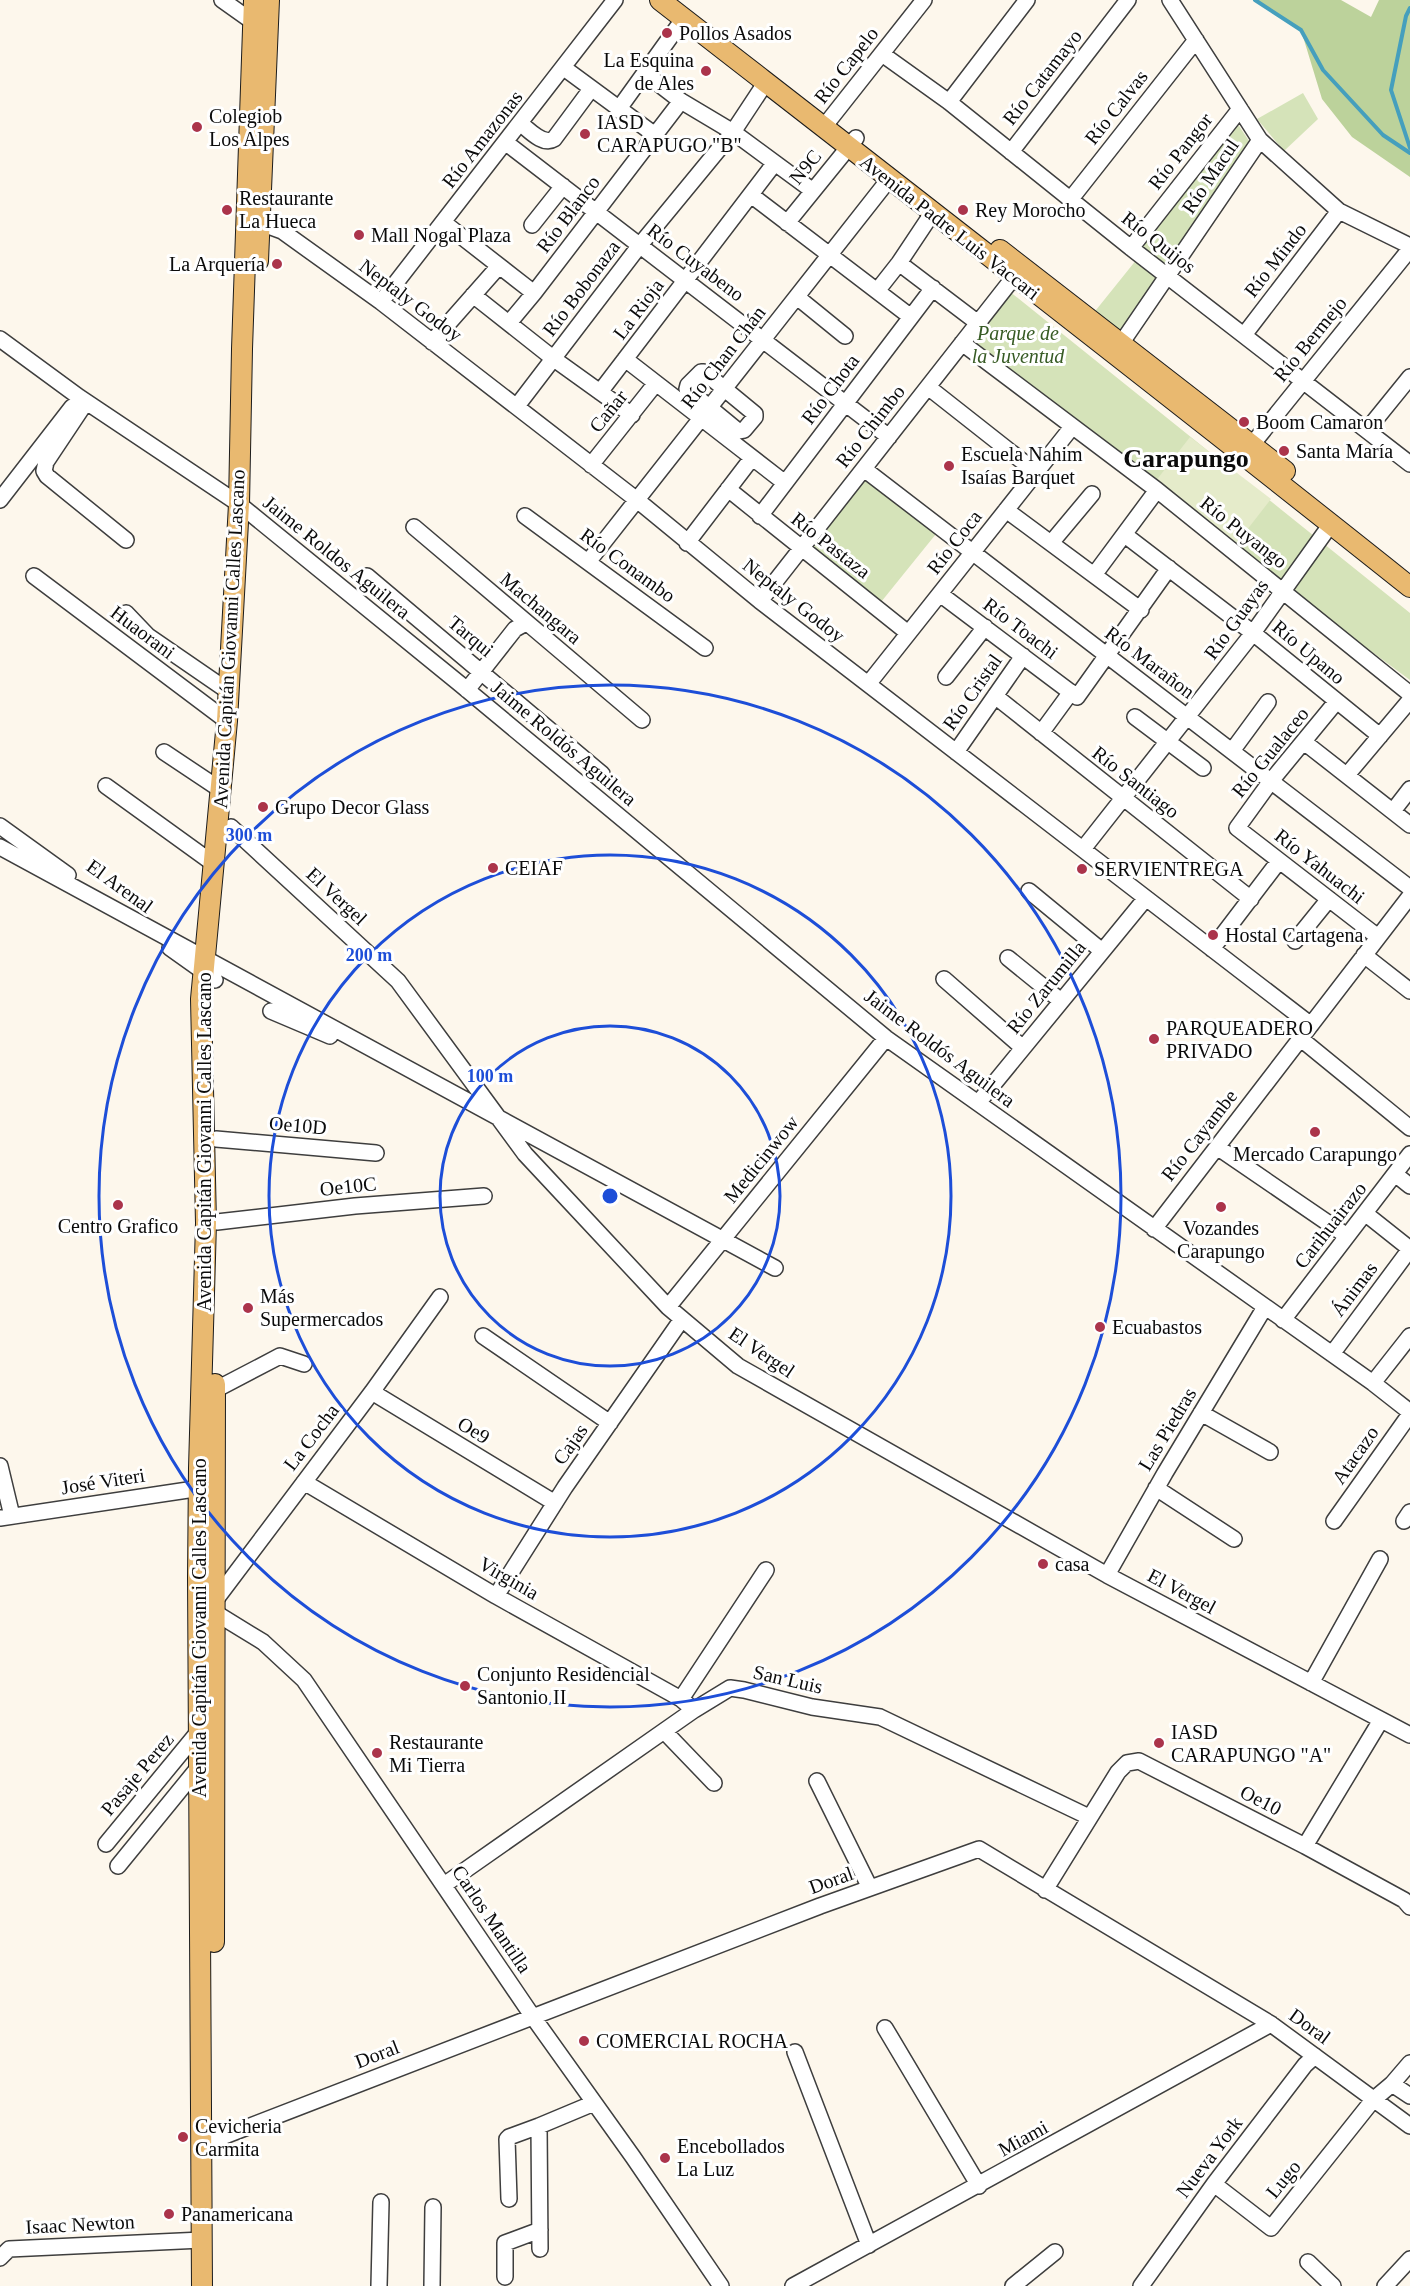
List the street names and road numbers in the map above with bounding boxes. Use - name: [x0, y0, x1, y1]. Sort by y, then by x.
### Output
- street label: Río Capelo: [809, 23, 883, 108]
- street label: Río Catamayo: [998, 25, 1087, 130]
- street label: Río Calvas: [1080, 65, 1152, 149]
- street label: Río Amazonas: [437, 86, 527, 192]
- street label: Río Pangor: [1143, 108, 1218, 194]
- street label: Río Macul: [1177, 134, 1243, 217]
- street label: N9C: [785, 145, 825, 189]
- street label: Avenida Padre Luis Vaccari: [856, 150, 1045, 304]
- street label: Río Blanco: [532, 171, 604, 257]
- street label: Río Quijos: [1117, 206, 1200, 278]
- street label: Río Cuyabeno: [643, 219, 749, 306]
- street label: Río Mindo: [1239, 219, 1311, 301]
- street label: Río Bobonaza: [538, 236, 624, 340]
- street label: Neptaly Godoy: [355, 254, 467, 347]
- street label: La Rioja: [608, 275, 669, 344]
- street label: Río Bermejo: [1269, 292, 1352, 386]
- street label: Río Chan Chán: [676, 302, 770, 412]
- street label: Río Chota: [797, 350, 863, 428]
- street label: Río Chimbo: [831, 380, 909, 472]
- street label: Cañar: [584, 385, 632, 436]
- street label: Avenida Capitán Giovanni Calles Lascano: [209, 469, 250, 809]
- street label: Jaime Roldos Aguilera: [259, 491, 415, 624]
- street label: Río Puyango: [1196, 491, 1292, 573]
- street label: Río Coca: [922, 506, 986, 578]
- street label: Río Pastaza: [787, 507, 875, 583]
- street label: Río Conambo: [576, 523, 680, 607]
- street label: Neptaly Godoy: [738, 554, 849, 647]
- street label: Machangara: [495, 568, 586, 649]
- street label: Río Guayas: [1200, 574, 1273, 664]
- street label: Río Toachi: [979, 593, 1063, 663]
- street label: Huaorani: [107, 601, 180, 663]
- street label: Tarqui: [443, 611, 498, 662]
- street label: Río Upano: [1268, 616, 1349, 689]
- street label: Río Marañon: [1101, 621, 1199, 703]
- street label: Río Cristal: [938, 650, 1006, 734]
- street label: Jaime Roldós Aguilera: [486, 676, 641, 811]
- street label: Río Gualaceo: [1227, 703, 1313, 801]
- street label: Río Santiago: [1088, 741, 1184, 823]
- street label: Río Yahuachi: [1271, 824, 1370, 908]
- street label: El Arenal: [83, 855, 158, 918]
- street label: El Vergel: [302, 863, 372, 930]
- street label: Río Zarumilla: [1002, 936, 1090, 1038]
- street label: Avenida Capitán Giovanni Calles Lascano: [193, 972, 216, 1312]
- street label: Jaime Roldós Aguilera: [860, 984, 1019, 1112]
- street label: Río Cayambe: [1157, 1085, 1242, 1186]
- street label: Medicinwow: [719, 1111, 803, 1207]
- street label: Oe10D: [268, 1112, 328, 1138]
- street label: Oe10C: [319, 1172, 377, 1200]
- street label: Carihuairazo: [1290, 1178, 1370, 1272]
- street label: Ánimas: [1326, 1257, 1382, 1320]
- street label: El Vergel: [725, 1322, 799, 1383]
- street label: Las Piedras: [1134, 1383, 1200, 1474]
- street label: La Cocha: [279, 1399, 343, 1474]
- street label: Oe9: [454, 1412, 494, 1448]
- street label: Cajas: [548, 1419, 593, 1469]
- street label: Atacazo: [1327, 1422, 1383, 1488]
- street label: Avenida Capitán Giovanni Calles Lascano: [188, 1458, 211, 1798]
- street label: José Viteri: [60, 1463, 147, 1498]
- street label: Virginia: [475, 1552, 543, 1605]
- street label: El Vergel: [1144, 1564, 1220, 1619]
- street label: San Luis: [751, 1660, 825, 1698]
- street label: Pasaje Perez: [96, 1728, 179, 1820]
- street label: Oe10: [1237, 1780, 1285, 1820]
- street label: Carlos Mantilla: [448, 1861, 536, 1977]
- street label: Doral: [806, 1862, 857, 1898]
- street label: Doral: [1285, 2004, 1335, 2049]
- street label: Doral: [352, 2035, 403, 2072]
- street label: Nueva York: [1171, 2112, 1247, 2202]
- street label: Miami: [994, 2115, 1052, 2161]
- street label: Lugo: [1261, 2156, 1306, 2203]
- street label: Isaac Newton: [25, 2210, 135, 2238]

